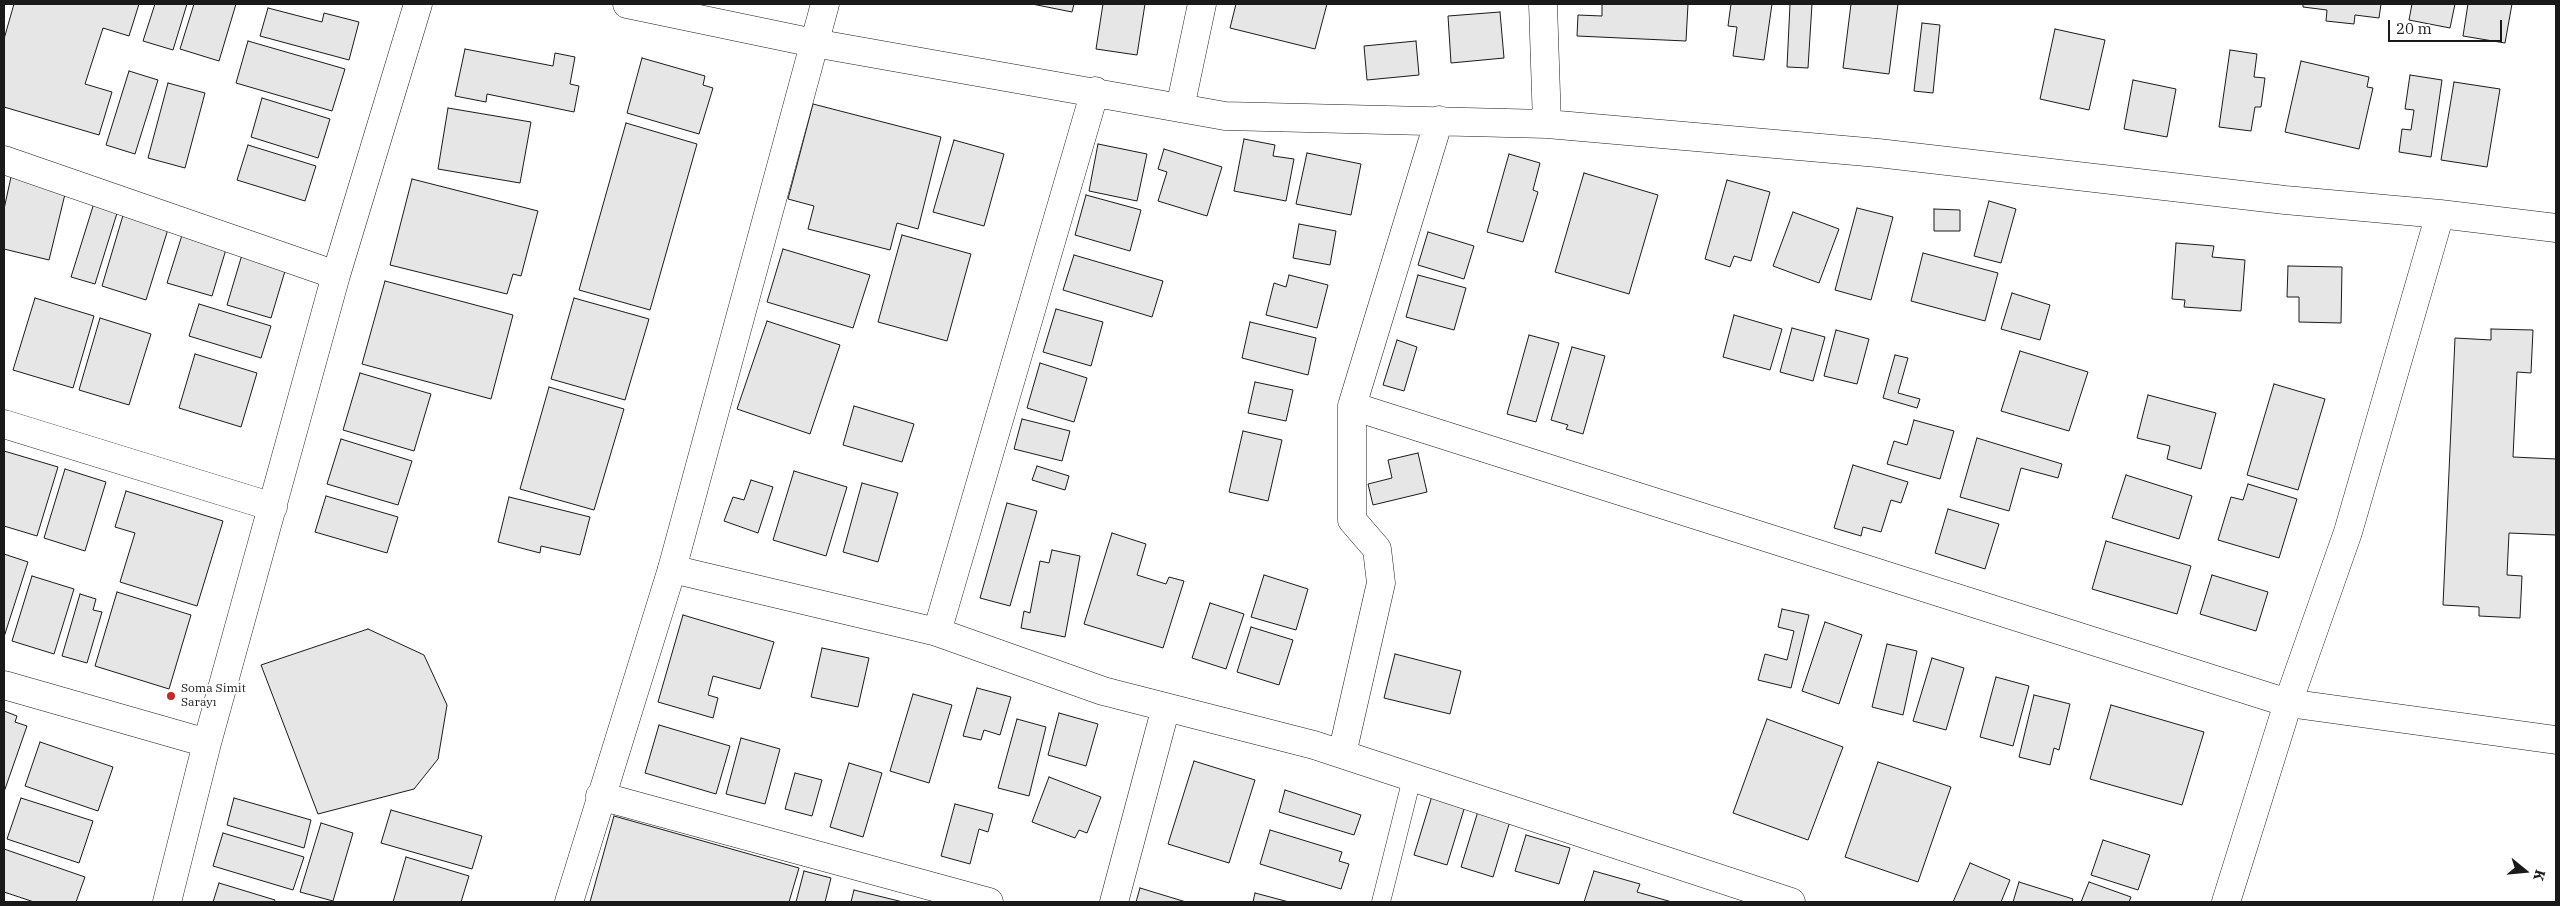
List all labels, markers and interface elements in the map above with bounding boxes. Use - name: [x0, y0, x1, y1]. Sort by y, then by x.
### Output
- scale bar: [2390, 10, 2504, 42]
- text: 20 m: [2396, 19, 2432, 38]
- place label: Soma Simit Sarayı: [181, 682, 246, 710]
- marker: Soma Simit Sarayı: [165, 690, 177, 702]
- north arrow: [2500, 846, 2550, 896]
- text: K: [2529, 868, 2550, 883]

